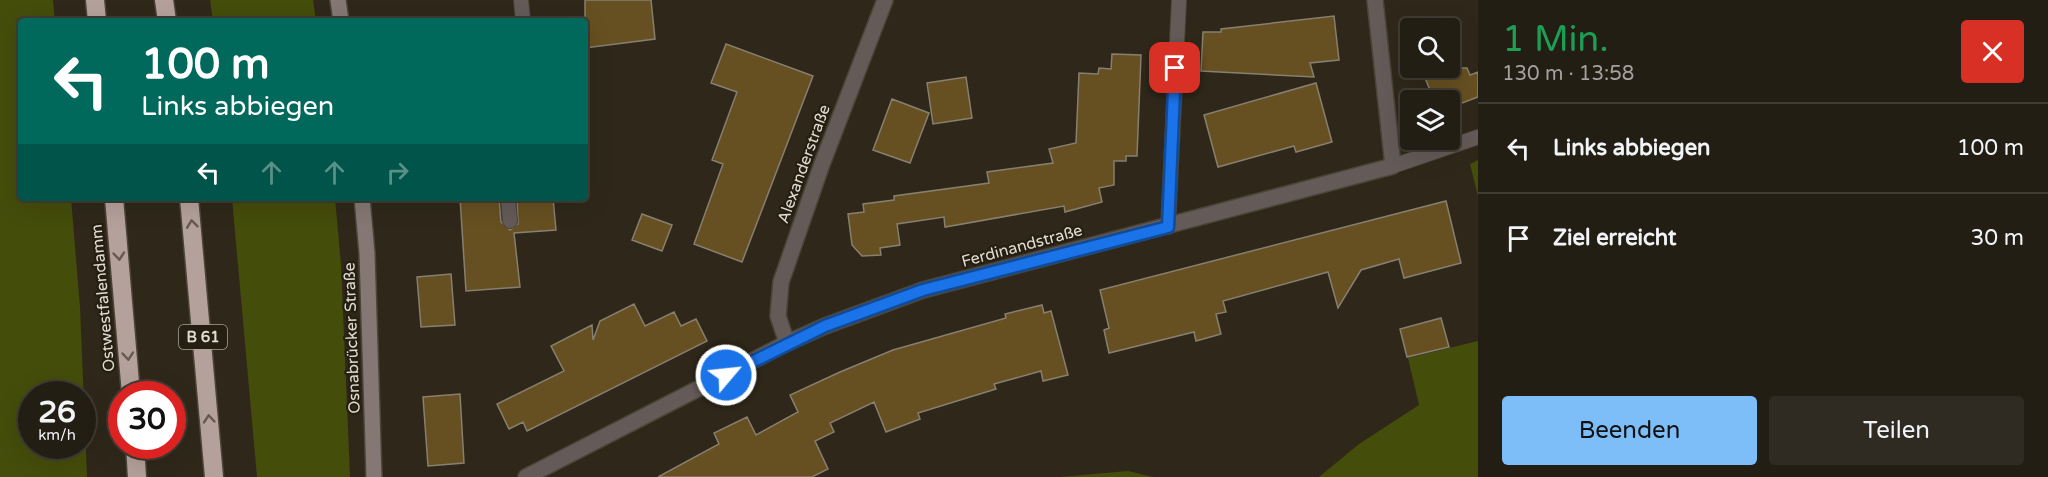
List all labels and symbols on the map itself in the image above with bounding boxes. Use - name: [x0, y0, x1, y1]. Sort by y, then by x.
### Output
- pin: [1149, 42, 1200, 93]
- street label: Alexanderstraße: [773, 102, 835, 226]
- one-way arrow: [187, 220, 199, 229]
- street label: Ferdinandstraße: [959, 220, 1085, 272]
- street label: Ostwestfalendamm: [87, 223, 119, 373]
- one-way arrow: [112, 252, 125, 261]
- street label: Osnabrücker Straße: [339, 262, 365, 414]
- road number: B 61: [179, 325, 227, 349]
- position arrow: [694, 343, 758, 407]
- one-way arrow: [121, 351, 134, 360]
- speed limit sign: 30: [108, 381, 186, 459]
- one-way arrow: [203, 414, 216, 423]

